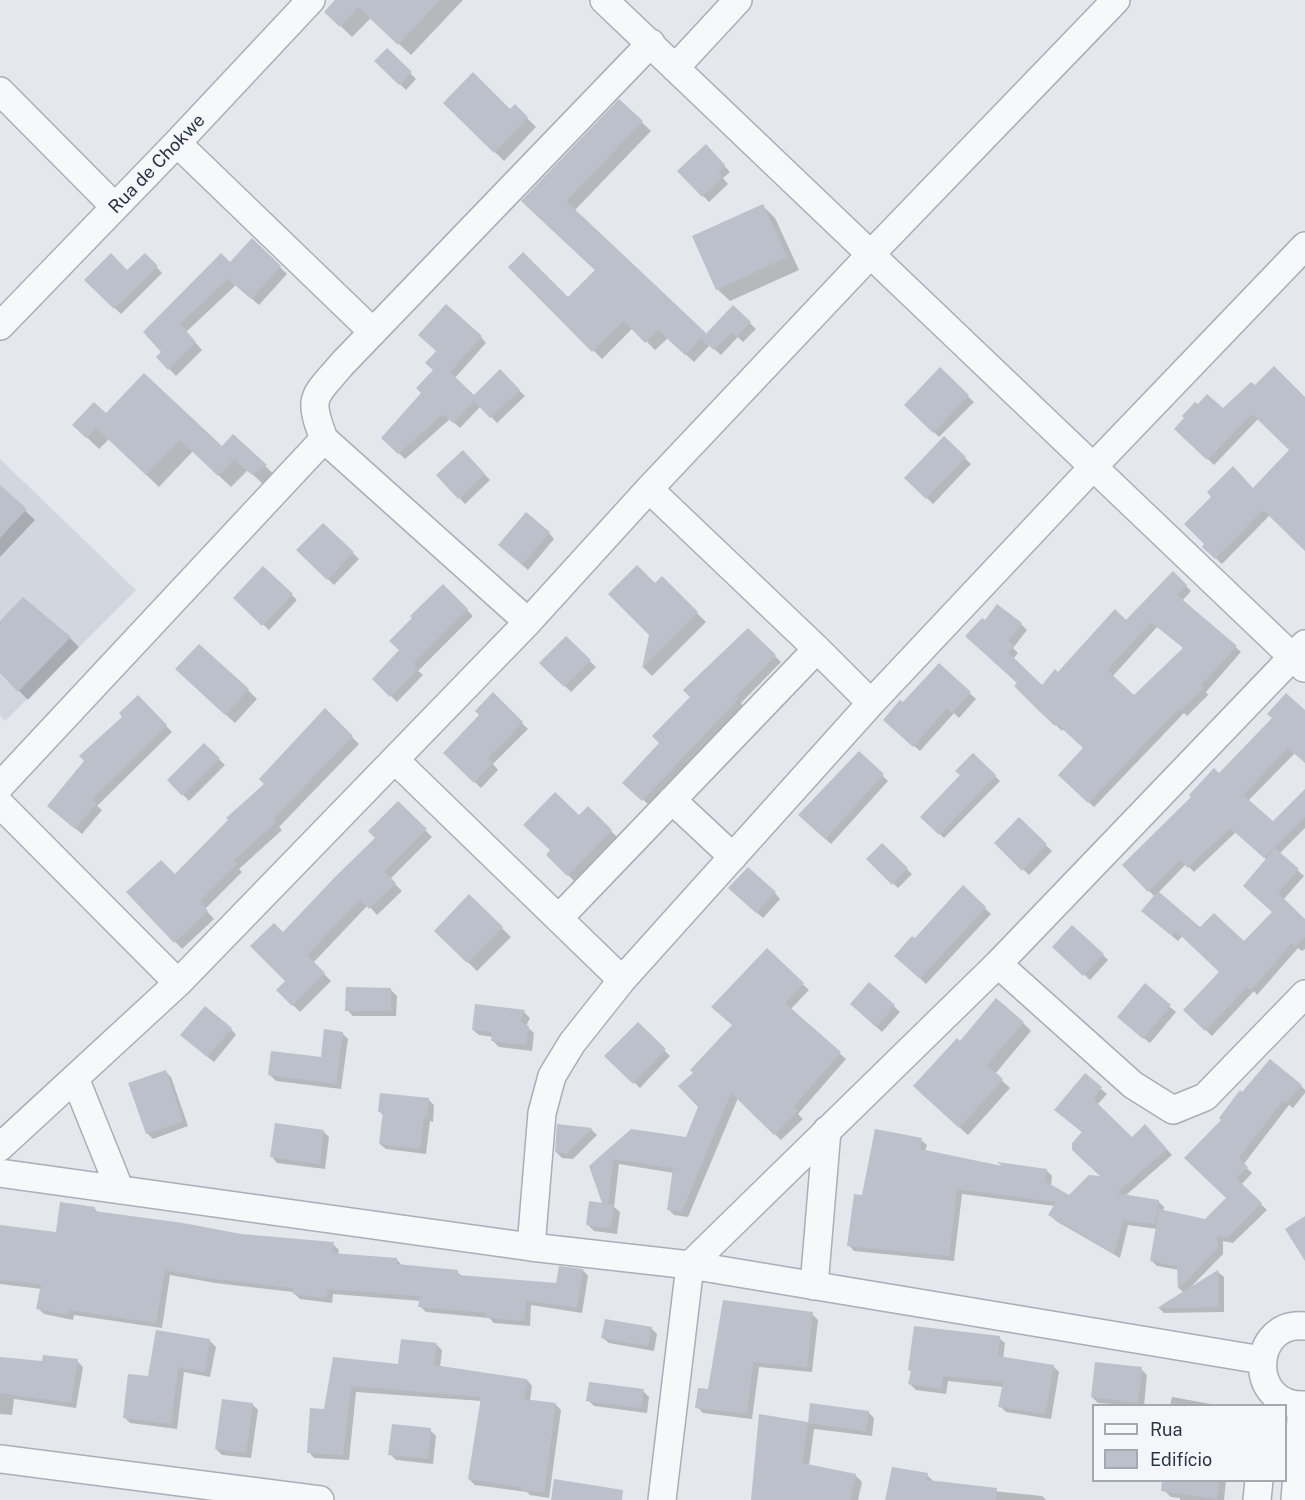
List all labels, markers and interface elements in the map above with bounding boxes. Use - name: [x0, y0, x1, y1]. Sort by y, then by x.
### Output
- street label: Rua de Chokwe: [104, 110, 210, 218]
- legend: [1092, 1404, 1287, 1482]
- text: Rua: [1150, 1419, 1182, 1440]
- text: Edifício: [1150, 1449, 1212, 1470]

